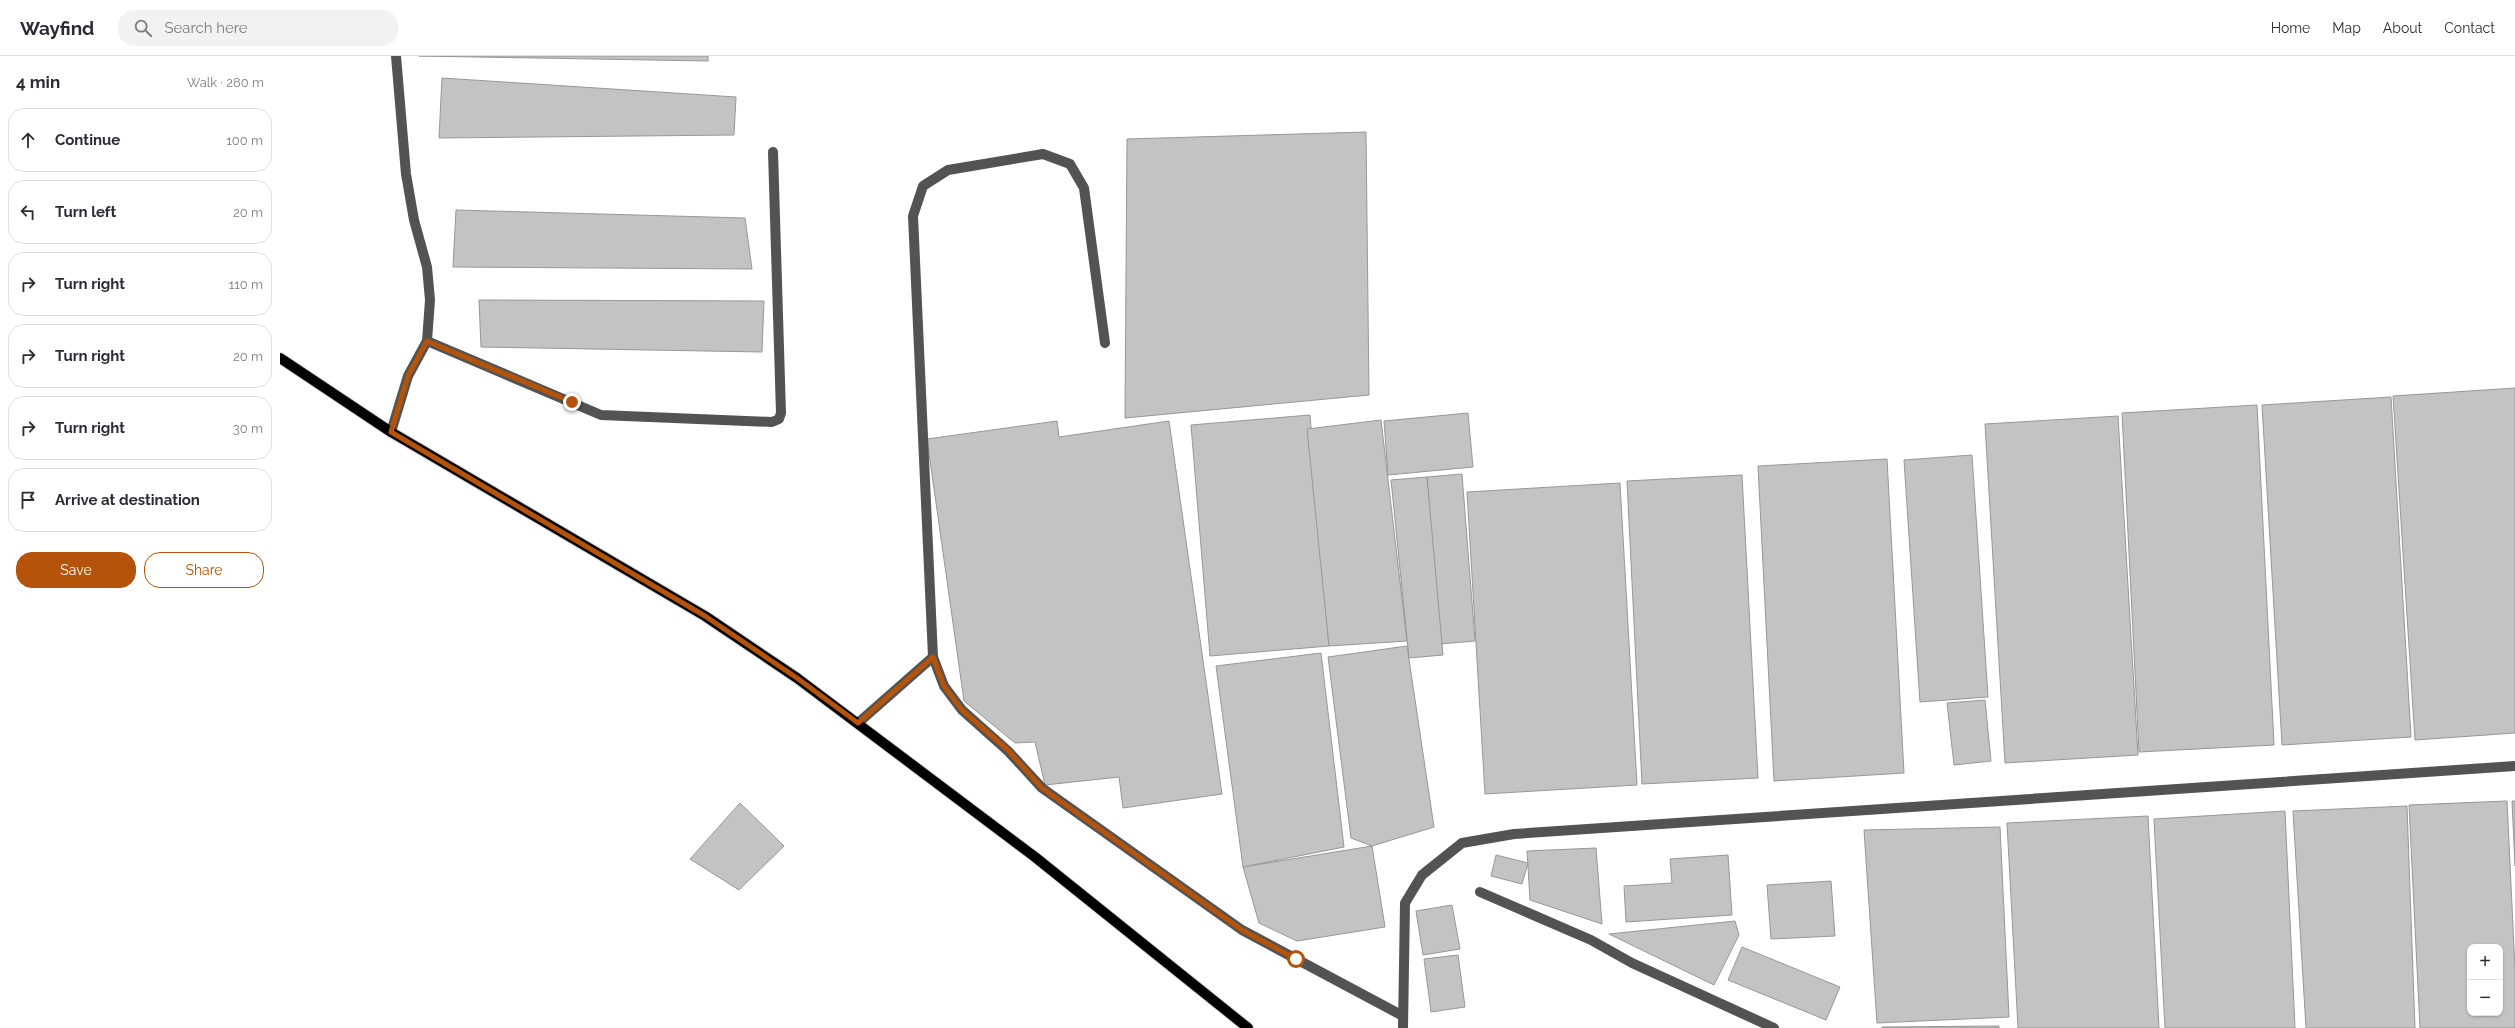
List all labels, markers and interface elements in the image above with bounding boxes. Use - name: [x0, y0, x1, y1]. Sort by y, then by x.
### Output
- search box: [118, 10, 398, 46]
- text: Wayfind: [20, 17, 94, 39]
- icon: search: [132, 17, 154, 39]
- text: Search here: [164, 19, 248, 37]
- text: Home: [2271, 20, 2310, 36]
- text: Map: [2332, 20, 2361, 36]
- text: About: [2383, 20, 2422, 36]
- text: Contact: [2444, 20, 2495, 36]
- text: 4 min: [16, 72, 60, 92]
- text: Walk · 280 m: [187, 75, 264, 90]
- icon: ahead: [17, 129, 39, 151]
- text: Continue: [55, 131, 120, 149]
- text: 100 m: [226, 133, 263, 148]
- icon: left: [17, 201, 39, 223]
- text: Turn left: [55, 203, 116, 221]
- text: 20 m: [233, 205, 263, 220]
- icon: right: [17, 273, 39, 295]
- text: Turn right: [55, 275, 125, 293]
- text: 110 m: [229, 277, 263, 292]
- icon: right: [17, 345, 39, 367]
- text: Turn right: [55, 347, 125, 365]
- text: 20 m: [233, 349, 263, 364]
- route end: [563, 393, 581, 411]
- icon: right: [17, 417, 39, 439]
- text: Turn right: [55, 419, 125, 437]
- text: 30 m: [233, 421, 263, 436]
- icon: arrive: [17, 489, 39, 511]
- text: Arrive at destination: [55, 491, 200, 509]
- button: Save: [16, 552, 136, 588]
- button: Share: [144, 552, 264, 588]
- map controls: [2467, 944, 2503, 1016]
- button: +: [2467, 944, 2503, 980]
- route start: [1287, 950, 1305, 968]
- button: −: [2467, 980, 2503, 1016]

